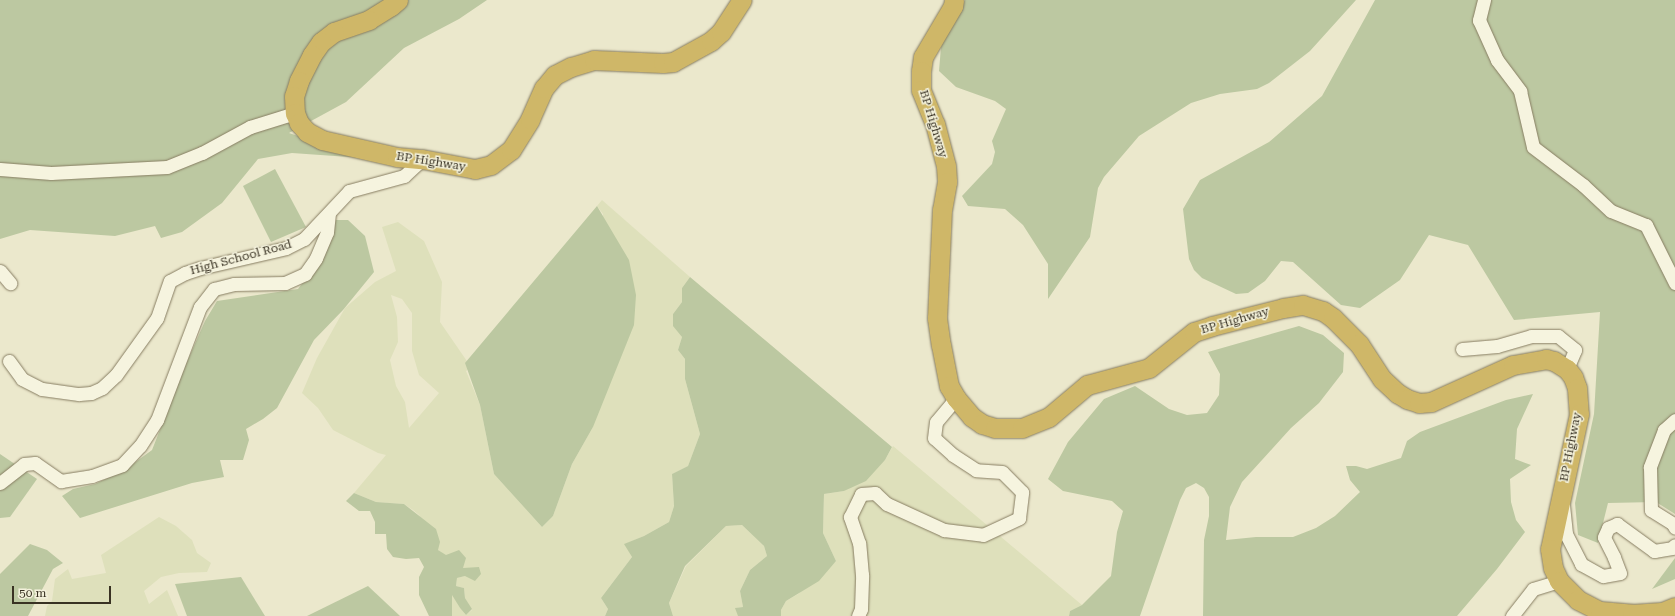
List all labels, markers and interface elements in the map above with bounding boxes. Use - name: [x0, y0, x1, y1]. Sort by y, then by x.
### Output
- street label: BP Highway: [916, 88, 950, 160]
- street label: BP Highway: [395, 149, 467, 175]
- street label: High School Road: [189, 238, 293, 278]
- street label: BP Highway: [1199, 304, 1271, 338]
- street label: BP Highway: [1557, 411, 1585, 483]
- scale bar: [14, 578, 113, 604]
- text: 50 m: [19, 586, 46, 600]

